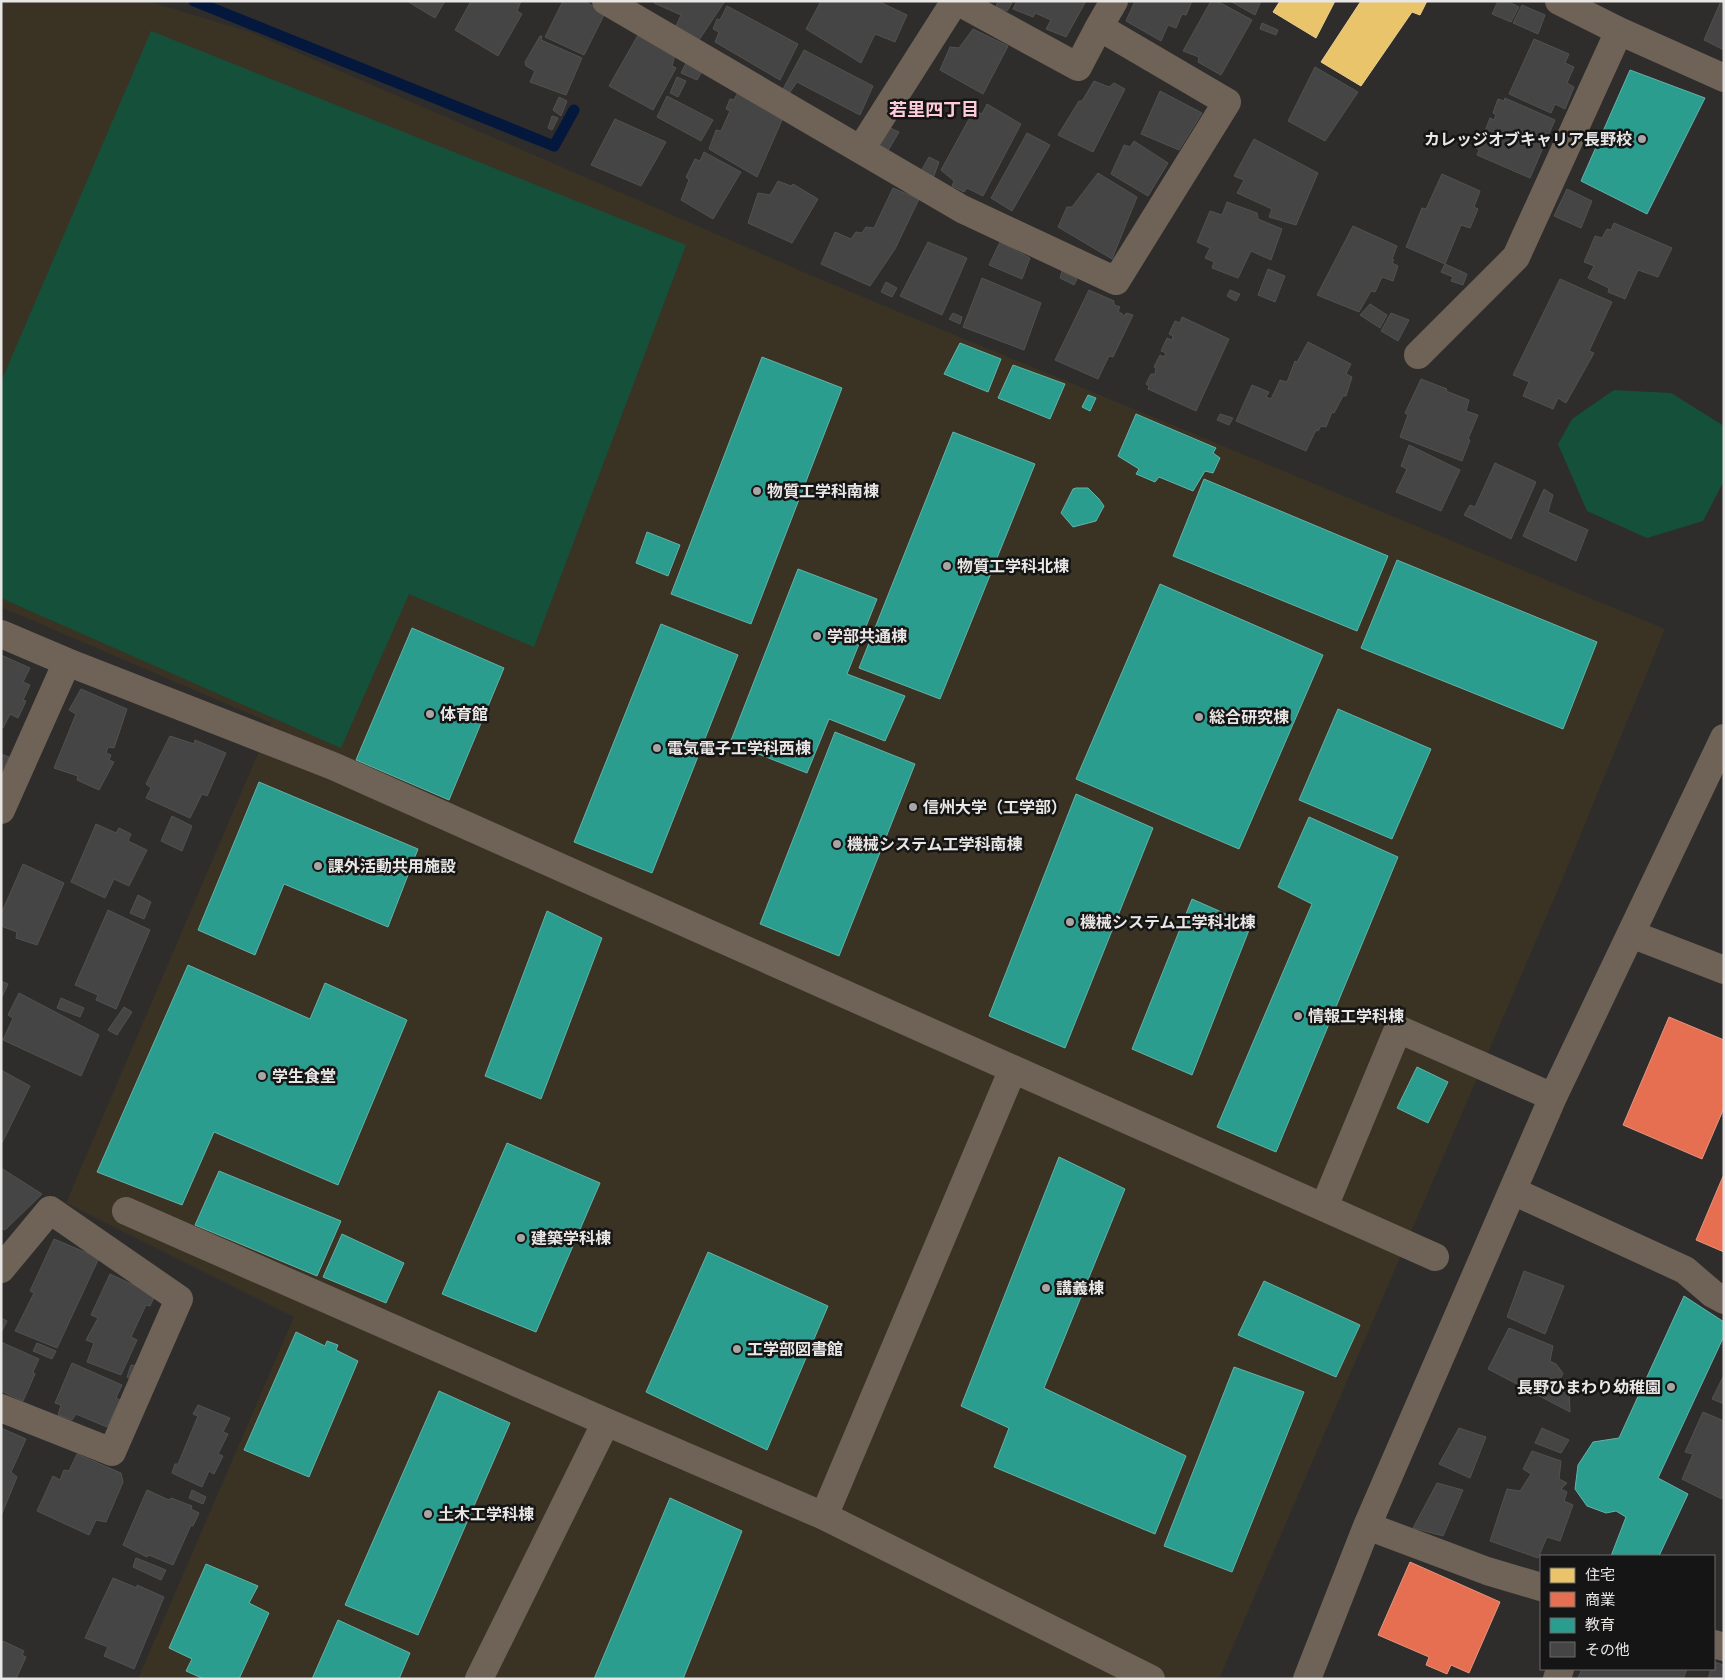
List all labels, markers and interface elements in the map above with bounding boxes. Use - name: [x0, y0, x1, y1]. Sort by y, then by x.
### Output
- district label: 若里四丁目: [889, 99, 979, 120]
- place label: カレッジオブキャリア長野校: [1424, 130, 1632, 149]
- marker: カレッジオブキャリア長野校: [1636, 133, 1648, 145]
- place label: 物質工学科南棟: [767, 482, 879, 501]
- marker: 物質工学科南棟: [751, 485, 763, 497]
- place label: 物質工学科北棟: [957, 557, 1069, 576]
- marker: 物質工学科北棟: [941, 560, 953, 572]
- place label: 学部共通棟: [827, 627, 907, 646]
- marker: 学部共通棟: [811, 630, 823, 642]
- place label: 体育館: [440, 705, 488, 724]
- marker: 体育館: [424, 708, 436, 720]
- place label: 総合研究棟: [1209, 708, 1289, 727]
- marker: 総合研究棟: [1193, 711, 1205, 723]
- place label: 電気電子工学科西棟: [667, 739, 811, 758]
- marker: 電気電子工学科西棟: [651, 742, 663, 754]
- place label: 信州大学（工学部）: [922, 798, 1067, 817]
- marker: 信州大学（工学部）: [907, 801, 919, 813]
- place label: 機械システム工学科南棟: [847, 835, 1023, 854]
- marker: 機械システム工学科南棟: [831, 838, 843, 850]
- place label: 課外活動共用施設: [328, 857, 456, 876]
- marker: 課外活動共用施設: [312, 860, 324, 872]
- place label: 機械システム工学科北棟: [1080, 913, 1256, 932]
- marker: 機械システム工学科北棟: [1064, 916, 1076, 928]
- place label: 情報工学科棟: [1308, 1007, 1404, 1026]
- marker: 情報工学科棟: [1292, 1010, 1304, 1022]
- place label: 学生食堂: [272, 1067, 336, 1086]
- marker: 学生食堂: [256, 1070, 268, 1082]
- place label: 建築学科棟: [531, 1229, 611, 1248]
- marker: 建築学科棟: [515, 1232, 527, 1244]
- place label: 講義棟: [1056, 1279, 1104, 1298]
- marker: 講義棟: [1040, 1282, 1052, 1294]
- place label: 工学部図書館: [747, 1340, 843, 1359]
- marker: 工学部図書館: [731, 1343, 743, 1355]
- place label: 長野ひまわり幼稚園: [1517, 1378, 1661, 1397]
- marker: 長野ひまわり幼稚園: [1665, 1381, 1677, 1393]
- place label: 土木工学科棟: [438, 1505, 534, 1524]
- marker: 土木工学科棟: [422, 1508, 434, 1520]
- legend: [1540, 1555, 1715, 1670]
- text: 住宅: [1585, 1566, 1615, 1584]
- text: 商業: [1585, 1591, 1615, 1609]
- text: 教育: [1585, 1616, 1615, 1634]
- text: その他: [1585, 1641, 1630, 1659]

